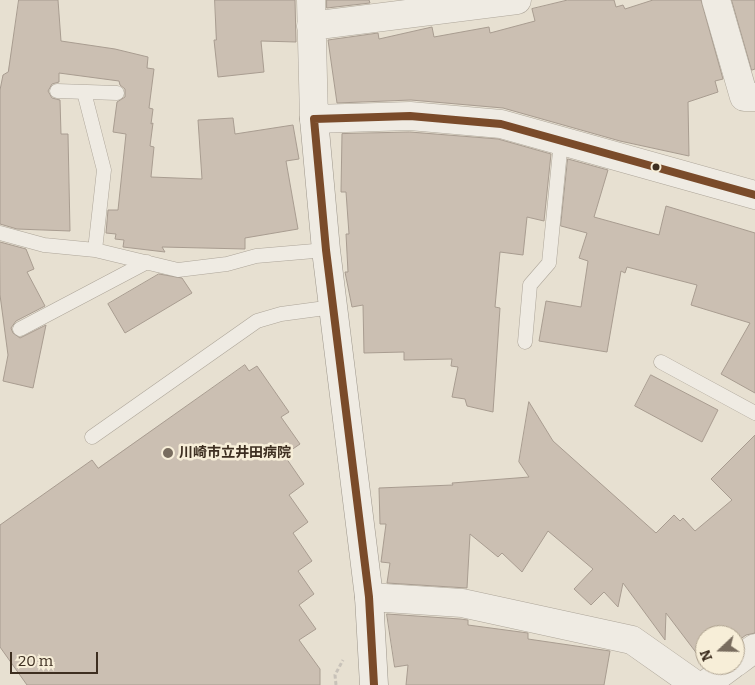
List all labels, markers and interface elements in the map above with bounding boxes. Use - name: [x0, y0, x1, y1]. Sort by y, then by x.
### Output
- unlabelled marker: [651, 162, 661, 172]
- place label: 川崎市立井田病院: [179, 445, 291, 461]
- marker: 川崎市立井田病院: [161, 446, 175, 460]
- north arrow: [695, 625, 745, 675]
- scale bar: [12, 642, 100, 674]
- text: N: [697, 647, 716, 663]
- text: 20 m: [18, 652, 53, 670]

